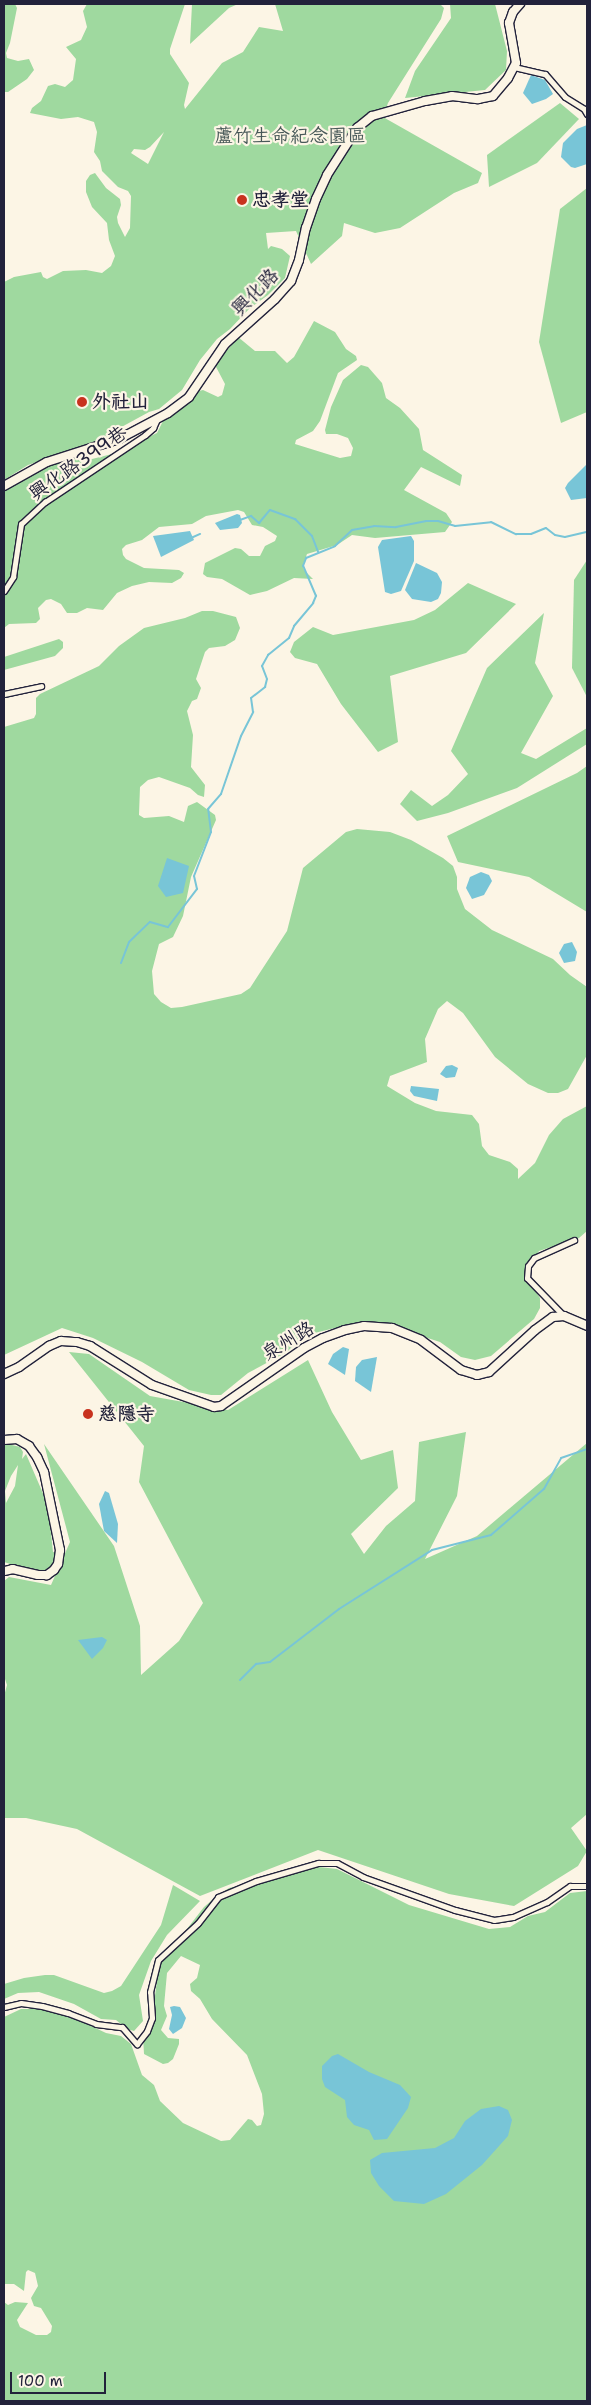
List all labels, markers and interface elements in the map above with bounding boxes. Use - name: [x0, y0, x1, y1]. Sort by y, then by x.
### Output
- park label: 蘆竹生命紀念園區: [214, 125, 366, 147]
- place label: 忠孝堂: [252, 189, 309, 211]
- marker: 忠孝堂: [236, 194, 248, 206]
- street label: 興化路: [227, 264, 283, 320]
- place label: 外社山: [92, 391, 149, 413]
- marker: 外社山: [76, 396, 88, 408]
- street label: 興化路399巷: [25, 421, 131, 505]
- street label: 泉州路: [258, 1317, 318, 1365]
- place label: 慈隱寺: [98, 1403, 155, 1425]
- marker: 慈隱寺: [82, 1408, 94, 1420]
- scale bar: [12, 2362, 109, 2394]
- text: 100 m: [18, 2371, 63, 2391]

